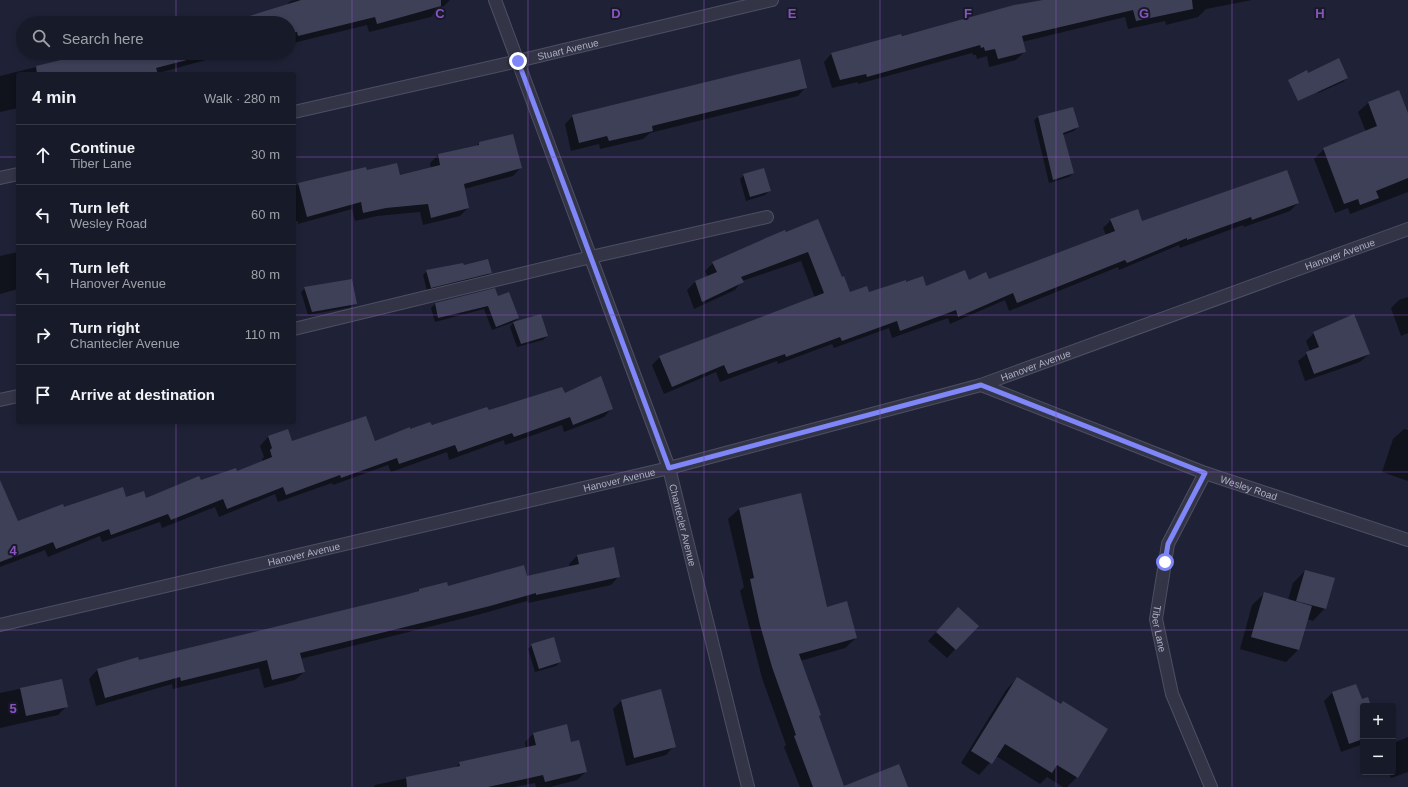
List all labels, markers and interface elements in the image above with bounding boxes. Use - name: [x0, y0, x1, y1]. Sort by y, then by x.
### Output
- text: C: [435, 6, 445, 21]
- text: D: [611, 6, 621, 21]
- text: E: [788, 6, 797, 21]
- text: F: [964, 6, 972, 21]
- text: G: [1139, 6, 1149, 21]
- text: H: [1315, 6, 1325, 21]
- search box: [16, 16, 296, 60]
- icon: search: [30, 27, 52, 49]
- text: Search here: [62, 30, 144, 47]
- street label: Stuart Avenue: [536, 37, 600, 62]
- route end: [509, 52, 527, 70]
- text: 4 min: [32, 88, 76, 107]
- text: Walk · 280 m: [204, 91, 280, 106]
- text: Continue: [70, 139, 135, 156]
- icon: ahead: [32, 144, 54, 166]
- text: 30 m: [251, 147, 280, 162]
- text: Tiber Lane: [70, 156, 132, 171]
- text: Turn left: [70, 199, 129, 216]
- icon: left: [32, 204, 54, 226]
- text: 60 m: [251, 207, 280, 222]
- text: Wesley Road: [70, 216, 147, 231]
- street label: Hanover Avenue: [1303, 236, 1377, 272]
- text: Turn left: [70, 259, 129, 276]
- icon: left: [32, 264, 54, 286]
- text: 80 m: [251, 267, 280, 282]
- text: Hanover Avenue: [70, 276, 166, 291]
- text: Turn right: [70, 319, 140, 336]
- icon: right: [32, 324, 54, 346]
- text: 110 m: [245, 327, 280, 342]
- text: Chantecler Avenue: [70, 336, 180, 351]
- street label: Hanover Avenue: [999, 348, 1073, 383]
- icon: arrive: [32, 384, 54, 406]
- text: Arrive at destination: [70, 386, 215, 403]
- street label: Hanover Avenue: [582, 466, 657, 494]
- street label: Wesley Road: [1219, 473, 1279, 503]
- street label: Chantecler Avenue: [667, 483, 698, 568]
- street label: Hanover Avenue: [267, 540, 341, 568]
- text: 4: [9, 543, 17, 558]
- route start: [1156, 553, 1174, 571]
- street label: Tiber Lane: [1150, 604, 1168, 654]
- text: 5: [9, 701, 17, 716]
- map controls: [1360, 703, 1396, 775]
- button: +: [1360, 703, 1396, 739]
- button: −: [1360, 739, 1396, 775]

